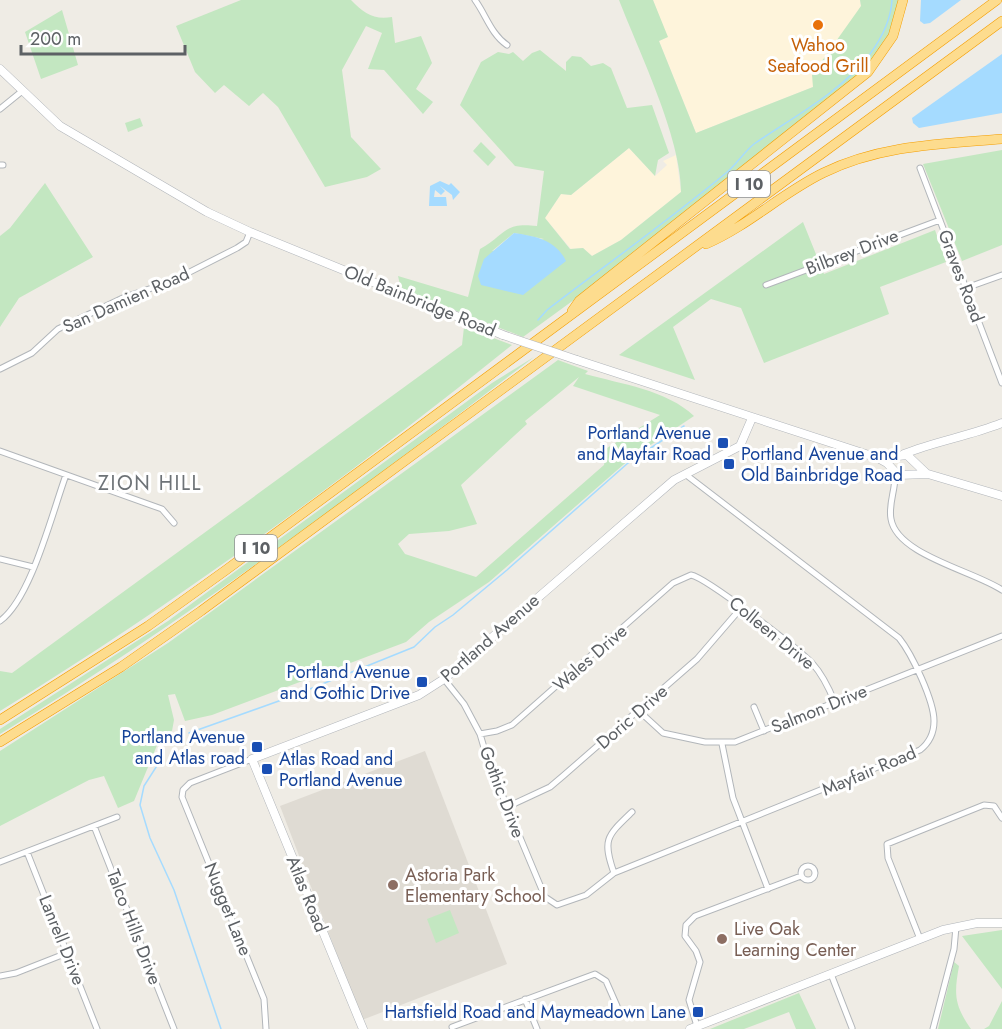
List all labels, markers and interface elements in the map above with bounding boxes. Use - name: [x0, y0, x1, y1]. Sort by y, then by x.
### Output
- scale bar: [21, 18, 184, 56]
- marker: Wahoo Seafood Grill: [811, 18, 825, 32]
- text: 200 m: [30, 26, 81, 52]
- place label: Wahoo Seafood Grill: [767, 32, 869, 79]
- road number: I 10: [728, 171, 770, 197]
- street label: Bilbrey Drive: [802, 222, 902, 282]
- street label: Graves Road: [931, 226, 991, 326]
- street label: Old Bainbridge Road: [340, 259, 500, 343]
- street label: San Damien Road: [59, 260, 193, 340]
- place label: Portland Avenue and Mayfair Road: [577, 420, 711, 467]
- marker: Portland Avenue and Mayfair Road: [716, 436, 730, 450]
- place label: Portland Avenue and Old Bainbridge Road: [741, 441, 903, 488]
- marker: Portland Avenue and Old Bainbridge Road: [722, 457, 736, 471]
- district label: ZION HILL: [98, 469, 202, 498]
- road number: I 10: [235, 535, 277, 561]
- street label: Portland Avenue: [435, 588, 545, 688]
- street label: Colleen Drive: [723, 590, 821, 676]
- street label: Wales Drive: [547, 618, 633, 698]
- place label: Portland Avenue and Gothic Drive: [280, 659, 410, 706]
- marker: Portland Avenue and Gothic Drive: [415, 675, 429, 689]
- street label: Salmon Drive: [767, 678, 871, 740]
- street label: Doric Drive: [591, 679, 673, 755]
- place label: Portland Avenue and Atlas road: [121, 724, 245, 771]
- marker: Portland Avenue and Atlas road: [250, 740, 264, 754]
- street label: Mayfair Road: [818, 740, 920, 802]
- street label: Gothic Drive: [473, 742, 531, 842]
- place label: Atlas Road and Portland Avenue: [279, 746, 403, 793]
- marker: Atlas Road and Portland Avenue: [260, 762, 274, 776]
- street label: Atlas Road: [280, 852, 334, 936]
- street label: Nugget Lane: [198, 859, 258, 959]
- place label: Astoria Park Elementary School: [405, 862, 546, 909]
- street label: Talco Hills Drive: [100, 866, 168, 988]
- marker: Astoria Park Elementary School: [386, 878, 400, 892]
- street label: Lanrell Drive: [32, 891, 92, 989]
- place label: Live Oak Learning Center: [734, 916, 857, 963]
- marker: Live Oak Learning Center: [715, 932, 729, 946]
- place label: Hartsfield Road and Maymeadown Lane: [384, 999, 686, 1025]
- marker: Hartsfield Road and Maymeadown Lane: [691, 1005, 705, 1019]

